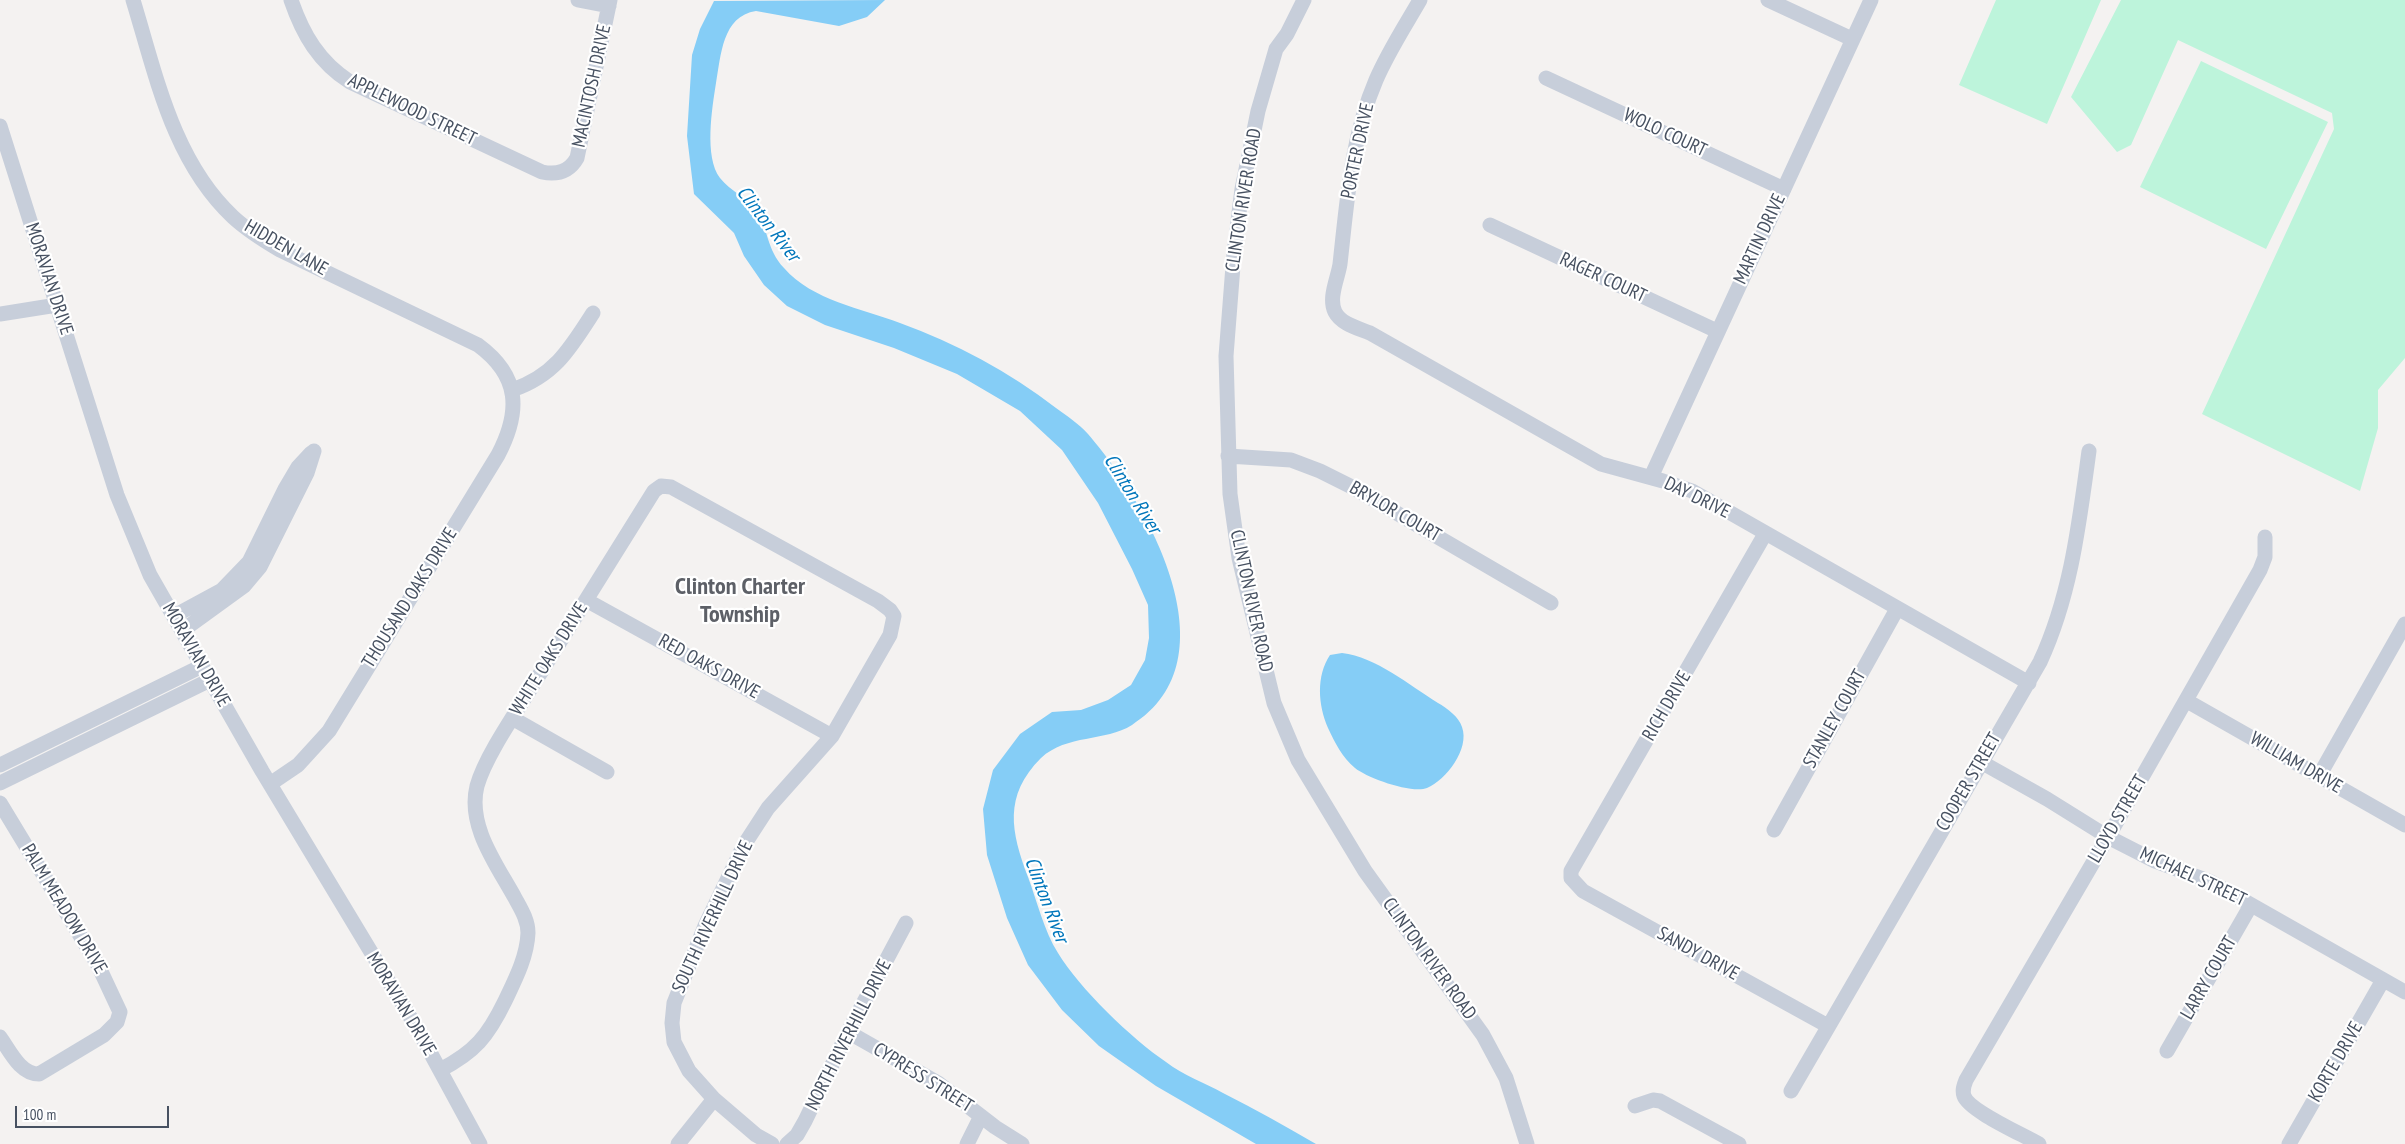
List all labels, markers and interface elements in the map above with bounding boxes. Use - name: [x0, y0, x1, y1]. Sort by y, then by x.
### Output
- street label: MACINTOSH DRIVE: [568, 22, 616, 150]
- street label: APPLEWOOD STREET: [344, 69, 480, 151]
- street label: PORTER DRIVE: [1337, 101, 1379, 201]
- street label: WOLO COURT: [1620, 104, 1710, 162]
- street label: CLINTON RIVER ROAD: [1221, 127, 1267, 273]
- water label: Clinton River: [731, 181, 805, 267]
- street label: MARTIN DRIVE: [1729, 190, 1791, 288]
- street label: HIDDEN LANE: [240, 215, 332, 281]
- street label: MORAVIAN DRIVE: [20, 220, 78, 338]
- street label: RAGER COURT: [1556, 248, 1650, 308]
- water label: Clinton River: [1098, 450, 1166, 538]
- street label: DAY DRIVE: [1660, 472, 1734, 524]
- street label: BRYLOR COURT: [1345, 477, 1445, 547]
- street label: THOUSAND OAKS DRIVE: [358, 524, 462, 672]
- street label: CLINTON RIVER ROAD: [1225, 528, 1277, 674]
- district label: Clinton Charter Township: [675, 573, 805, 629]
- street label: WHITE OAKS DRIVE: [505, 598, 593, 720]
- street label: MORAVIAN DRIVE: [157, 599, 235, 711]
- street label: RED OAKS DRIVE: [654, 630, 764, 704]
- street label: STANLEY COURT: [1799, 666, 1871, 772]
- street label: RICH DRIVE: [1638, 667, 1696, 745]
- street label: WILLIAM DRIVE: [2246, 727, 2346, 799]
- street label: COOPER STREET: [1932, 729, 2006, 835]
- street label: LLOYD STREET: [2084, 771, 2152, 867]
- street label: SOUTH RIVERHILL DRIVE: [668, 837, 758, 997]
- street label: PALM MEADOW DRIVE: [16, 840, 112, 978]
- street label: MICHAEL STREET: [2136, 842, 2250, 912]
- water label: Clinton River: [1019, 854, 1073, 946]
- street label: CLINTON RIVER ROAD: [1377, 894, 1481, 1024]
- street label: SANDY DRIVE: [1653, 922, 1743, 986]
- street label: LARRY COURT: [2176, 932, 2242, 1024]
- street label: MORAVIAN DRIVE: [361, 948, 441, 1060]
- street label: NORTH RIVERHILL DRIVE: [801, 956, 897, 1114]
- street label: KORTE DRIVE: [2304, 1018, 2368, 1106]
- street label: CYPRESS STREET: [869, 1038, 977, 1118]
- scale bar: [18, 1096, 171, 1128]
- text: 100 m: [23, 1105, 56, 1124]

